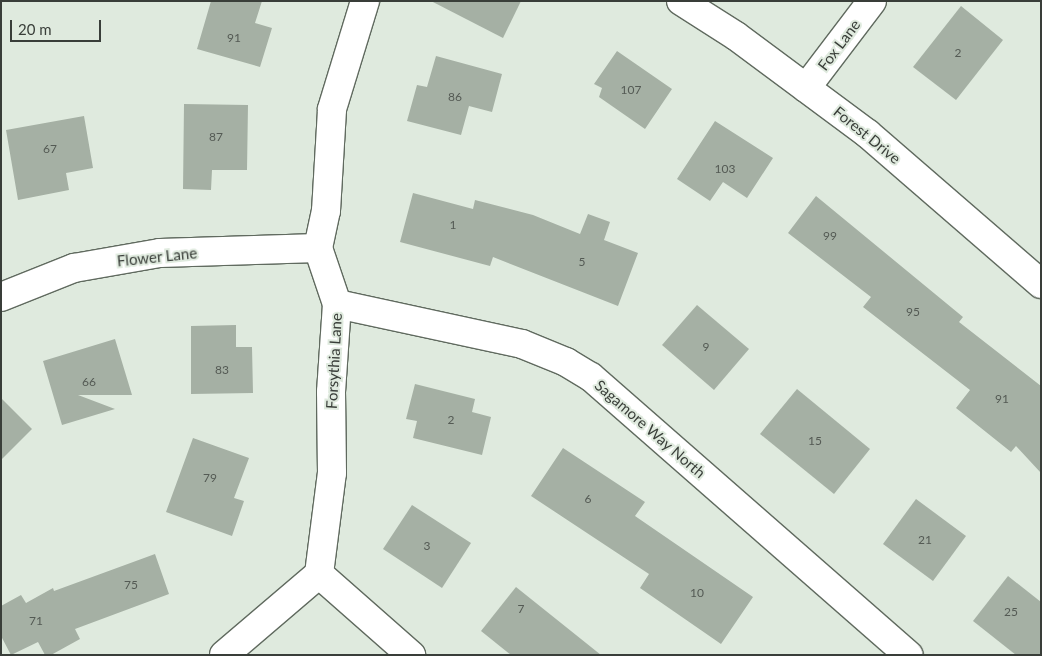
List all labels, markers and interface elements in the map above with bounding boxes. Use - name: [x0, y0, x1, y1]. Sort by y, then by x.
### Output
- scale bar: [12, 10, 104, 42]
- street label: Fox Lane: [814, 16, 864, 74]
- text: 20 m: [18, 20, 52, 38]
- house number: 91: [227, 31, 241, 45]
- house number: 2: [955, 46, 961, 60]
- house number: 107: [621, 83, 641, 97]
- house number: 86: [448, 90, 462, 104]
- street label: Forest Drive: [830, 103, 904, 167]
- house number: 87: [209, 130, 223, 144]
- house number: 67: [43, 142, 57, 156]
- house number: 103: [715, 162, 735, 176]
- house number: 1: [450, 218, 456, 232]
- house number: 99: [823, 229, 837, 243]
- street label: Flower Lane: [116, 244, 198, 270]
- house number: 5: [579, 255, 585, 269]
- house number: 95: [906, 305, 920, 319]
- street label: Forsythia Lane: [323, 313, 345, 409]
- house number: 9: [703, 340, 709, 354]
- house number: 83: [215, 363, 229, 377]
- house number: 66: [82, 375, 96, 389]
- street label: Sagamore Way North: [591, 376, 709, 482]
- house number: 91: [995, 392, 1009, 406]
- house number: 2: [448, 413, 454, 427]
- house number: 15: [808, 434, 822, 448]
- house number: 79: [203, 471, 217, 485]
- house number: 6: [585, 492, 591, 506]
- house number: 21: [918, 533, 932, 547]
- house number: 3: [424, 539, 430, 553]
- house number: 75: [124, 578, 138, 592]
- house number: 10: [690, 586, 704, 600]
- house number: 7: [518, 602, 524, 616]
- house number: 25: [1004, 605, 1018, 619]
- house number: 71: [29, 614, 43, 628]

